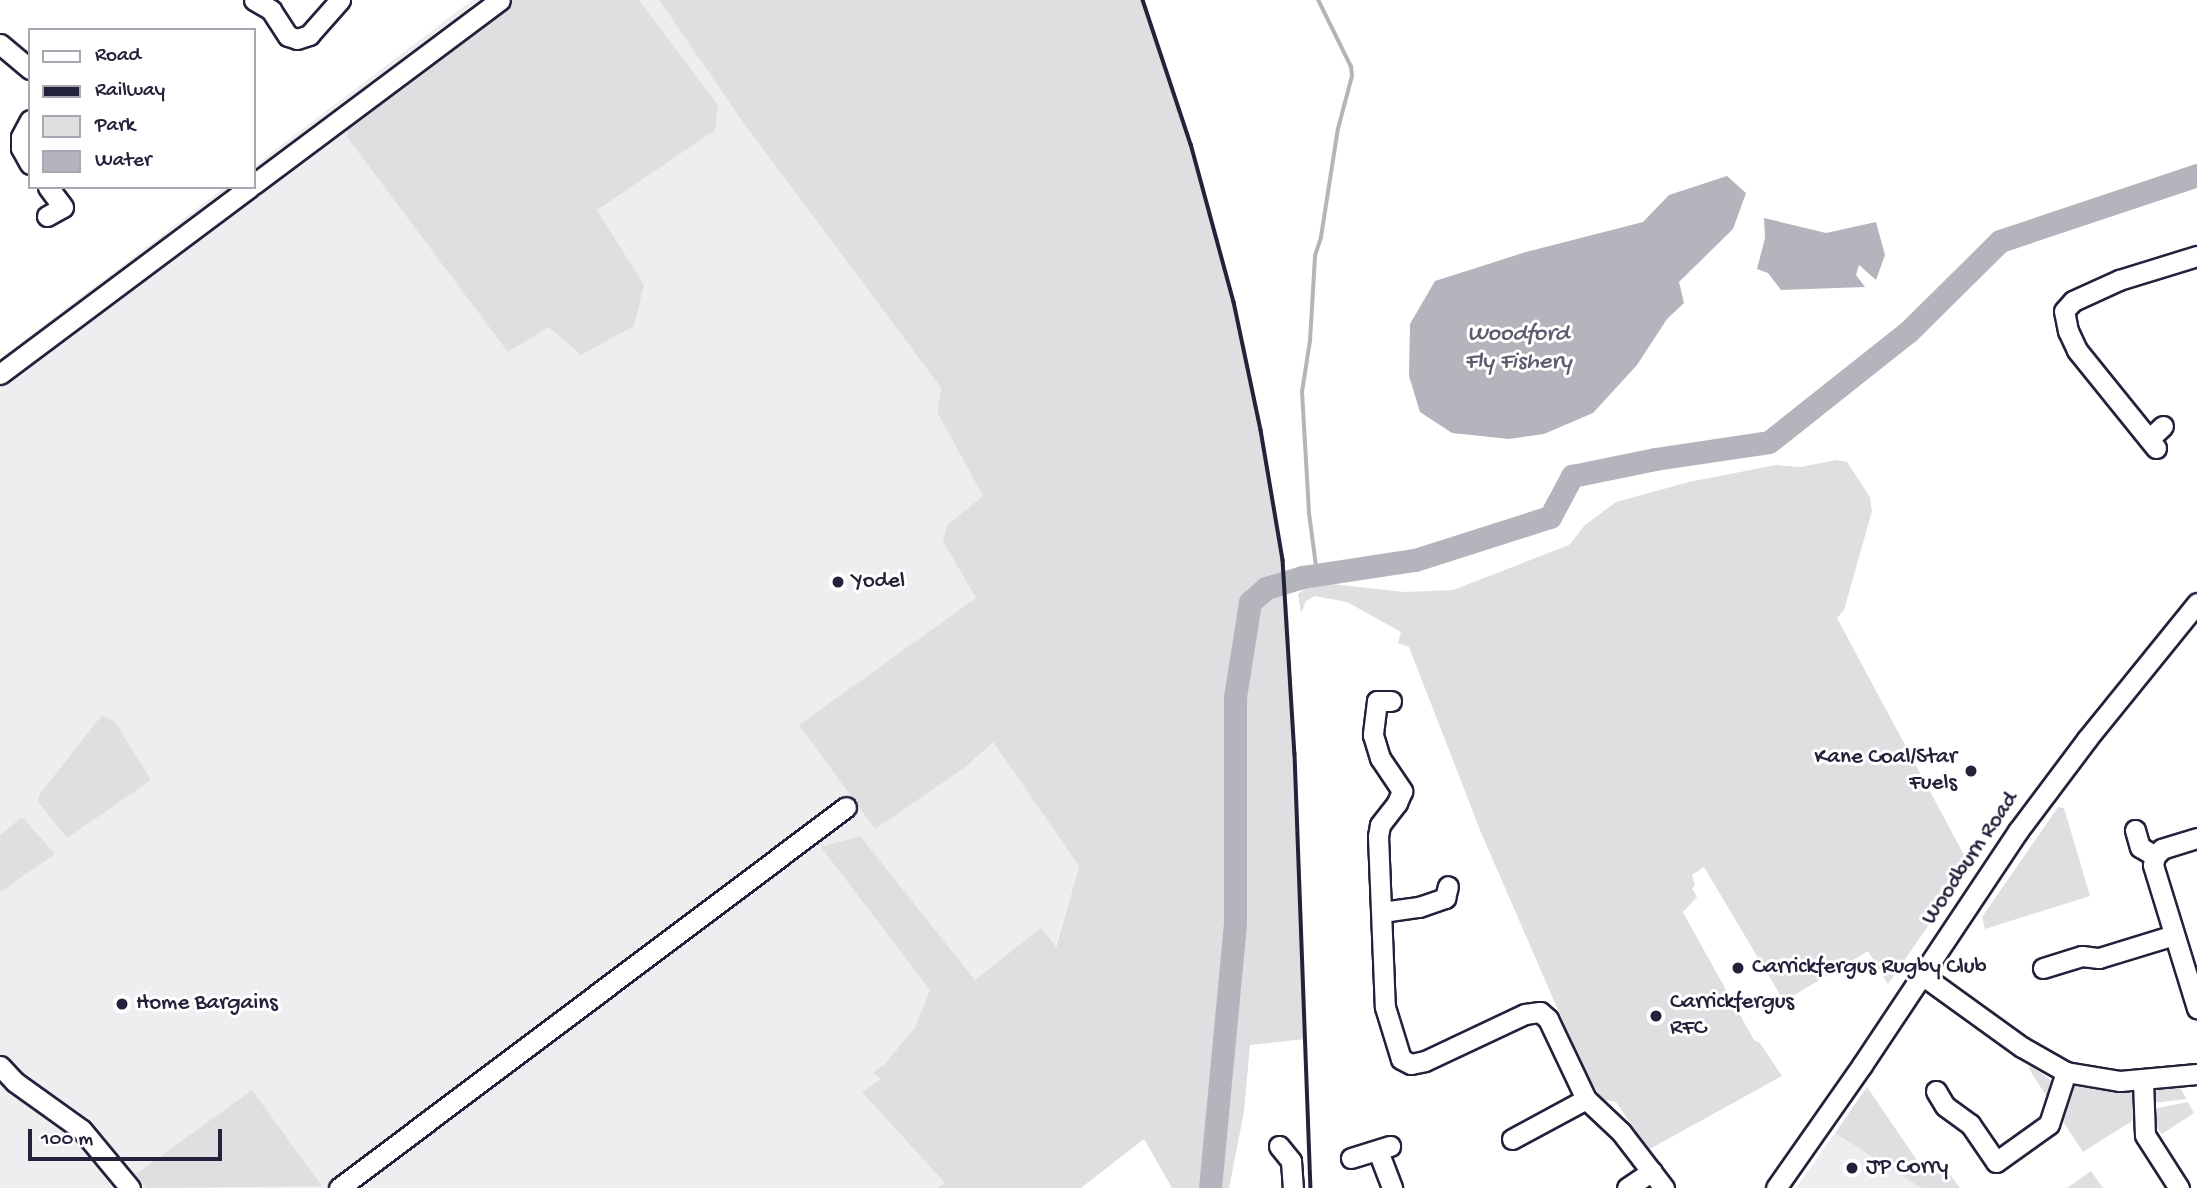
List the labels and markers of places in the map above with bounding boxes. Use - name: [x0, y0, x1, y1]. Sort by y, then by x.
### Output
- place label: Yodel: [852, 568, 905, 596]
- marker: Yodel: [830, 574, 846, 590]
- place label: Kane Coal/Star Fuels: [1815, 744, 1957, 798]
- marker: Kane Coal/Star Fuels: [1963, 763, 1979, 779]
- place label: Carrickfergus Rugby Club: [1752, 954, 1987, 982]
- marker: Carrickfergus Rugby Club: [1730, 960, 1746, 976]
- place label: Carrickfergus RFC: [1670, 989, 1794, 1043]
- place label: Home Bargains: [136, 990, 278, 1018]
- marker: Home Bargains: [114, 996, 130, 1012]
- marker: Carrickfergus RFC: [1648, 1008, 1664, 1024]
- place label: JP Corry: [1866, 1154, 1948, 1182]
- marker: JP Corry: [1844, 1160, 1860, 1176]

